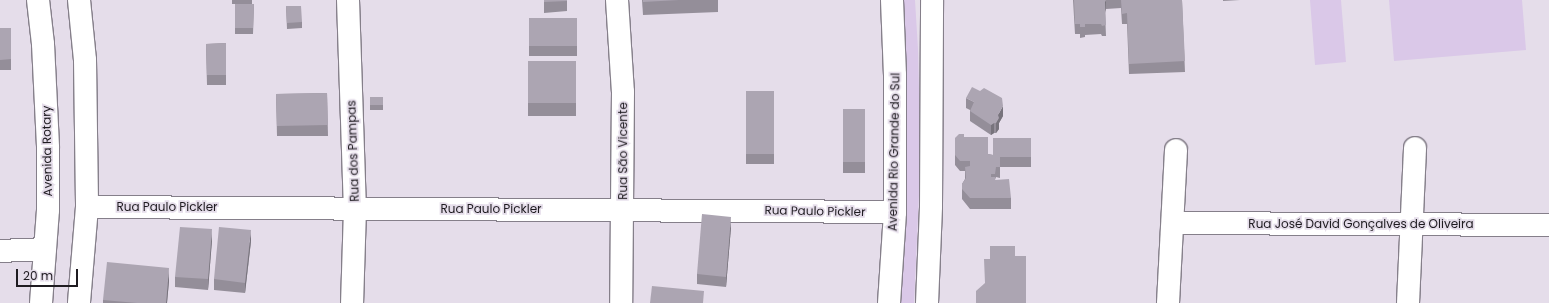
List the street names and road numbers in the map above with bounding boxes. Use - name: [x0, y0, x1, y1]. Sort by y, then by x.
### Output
- street label: Avenida Rio Grande do Sul: [885, 73, 903, 231]
- street label: Rua dos Pampas: [344, 100, 362, 202]
- street label: Rua São Vicente: [616, 102, 630, 200]
- street label: Avenida Rotary: [39, 105, 55, 197]
- street label: Rua Paulo Pickler: [116, 200, 218, 214]
- street label: Rua Paulo Pickler: [440, 202, 542, 216]
- street label: Rua Paulo Pickler: [764, 203, 866, 219]
- street label: Rua José David Gonçalves de Oliveira: [1248, 217, 1474, 231]

